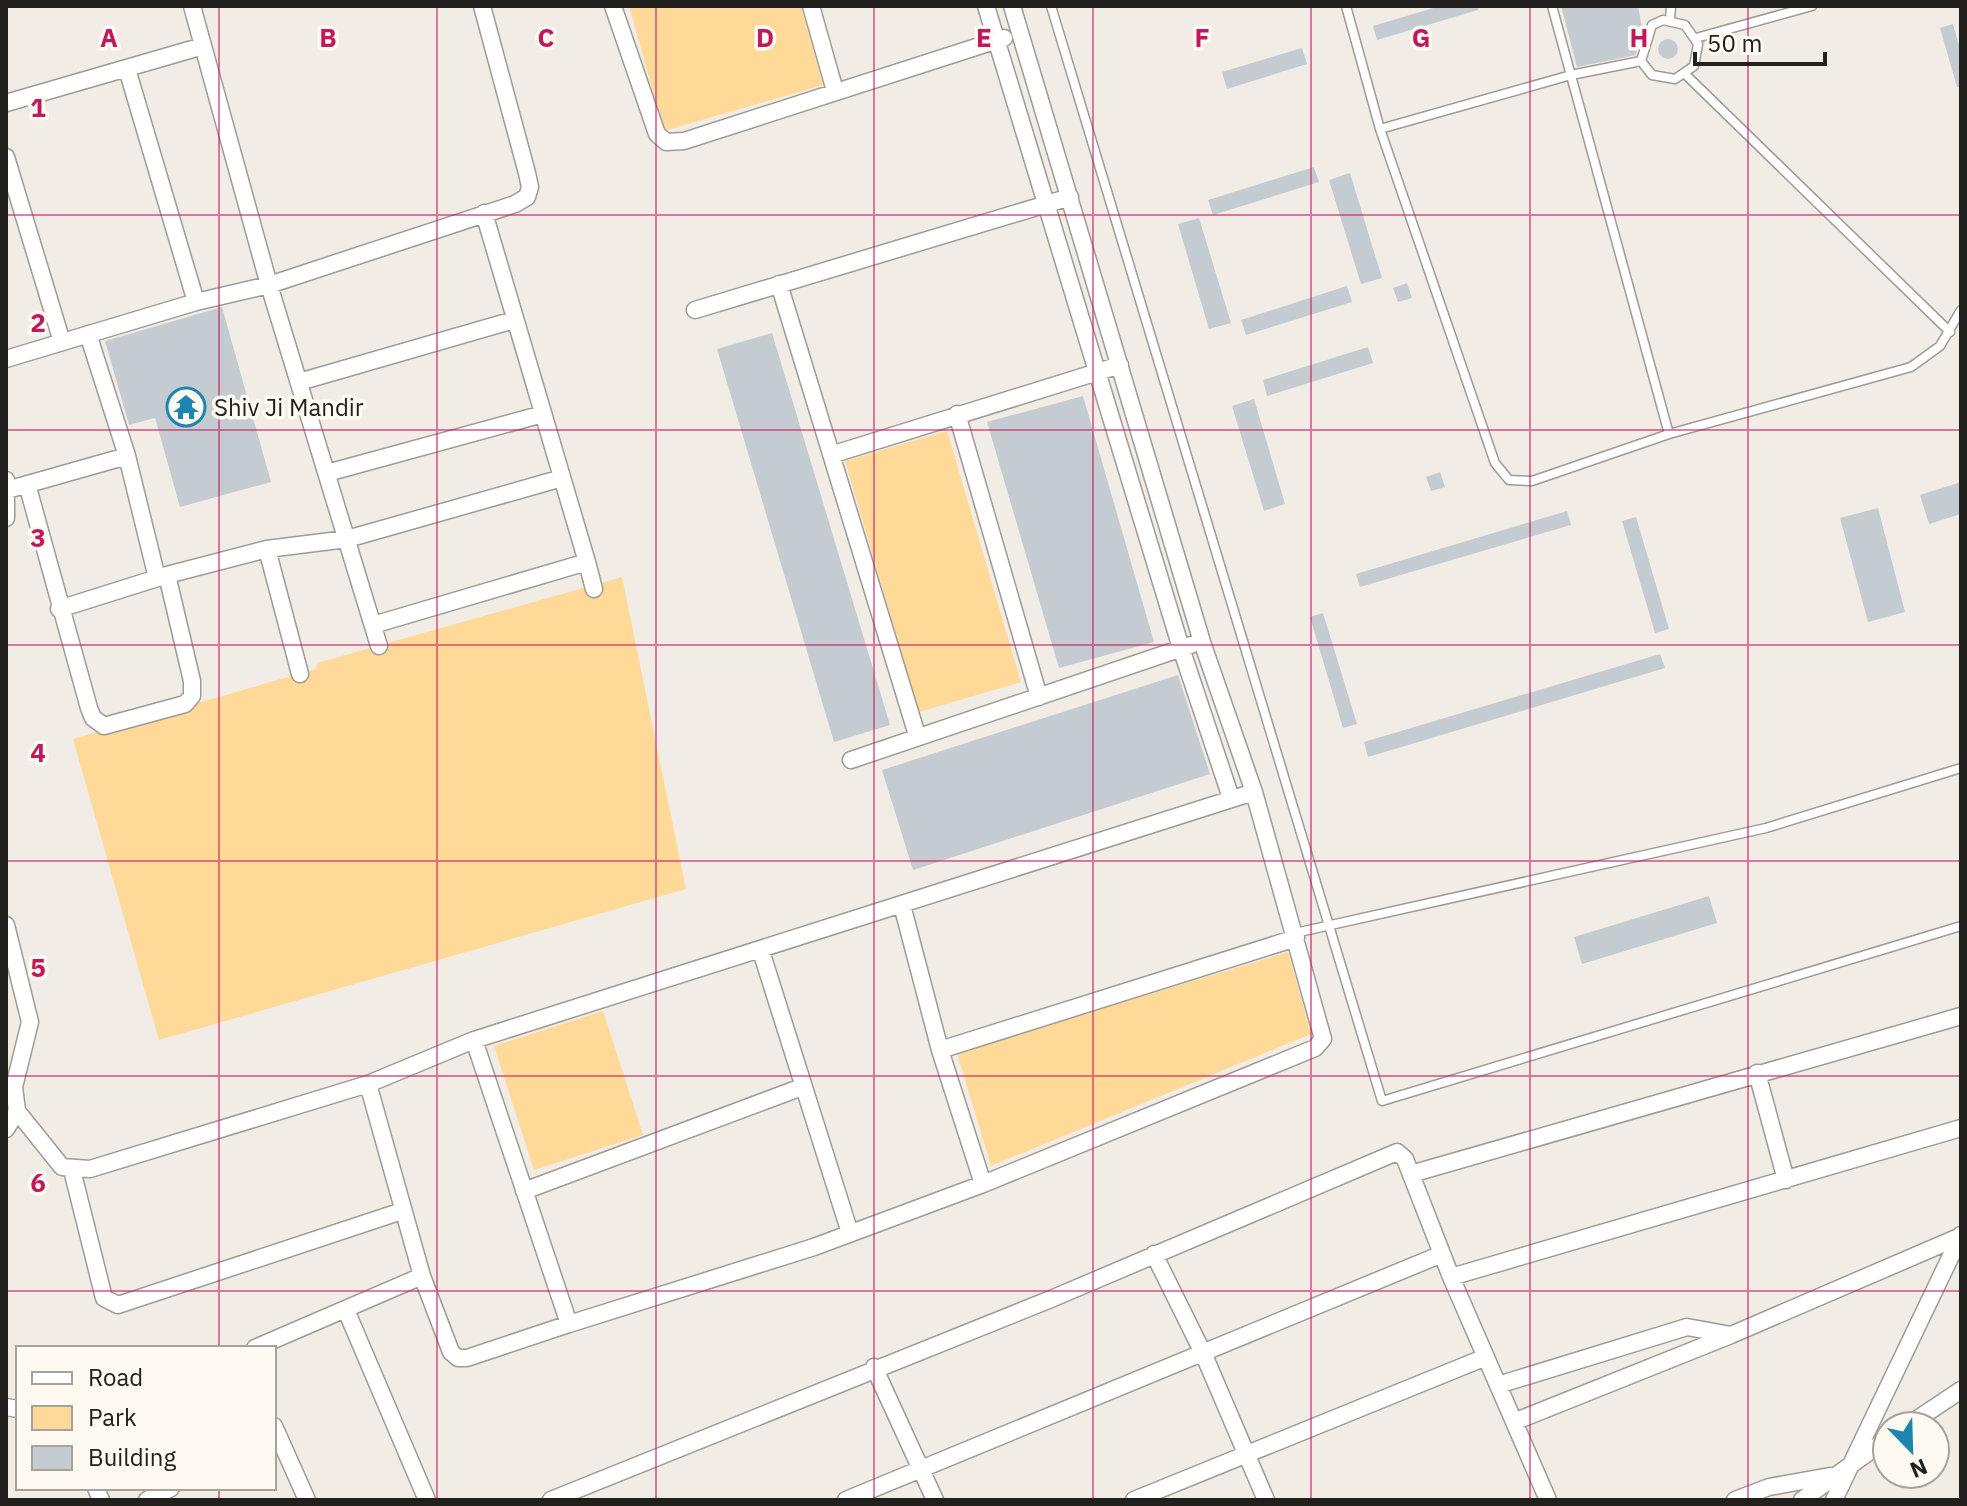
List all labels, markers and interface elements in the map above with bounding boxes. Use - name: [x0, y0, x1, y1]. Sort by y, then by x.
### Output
- scale bar: [1695, 16, 1825, 66]
- text: A: [100, 20, 118, 54]
- text: B: [319, 20, 337, 54]
- text: C: [538, 20, 555, 54]
- text: D: [756, 20, 774, 54]
- text: E: [976, 20, 992, 54]
- text: F: [1194, 20, 1210, 54]
- text: G: [1412, 20, 1430, 54]
- text: H: [1630, 20, 1648, 54]
- text: 50 m: [1707, 27, 1762, 59]
- text: 1: [30, 90, 46, 124]
- text: 2: [30, 305, 46, 339]
- temple icon: Shiv Ji Mandir: [165, 386, 207, 428]
- place label: Shiv Ji Mandir: [214, 391, 364, 423]
- text: 3: [30, 520, 46, 554]
- text: 4: [30, 735, 46, 769]
- text: 5: [30, 950, 46, 984]
- text: 6: [30, 1165, 46, 1199]
- legend: [16, 1346, 276, 1490]
- text: Road: [88, 1361, 143, 1393]
- text: Park: [88, 1401, 137, 1433]
- north arrow: [1871, 1410, 1951, 1490]
- text: Building: [88, 1441, 176, 1473]
- text: N: [1906, 1452, 1932, 1485]

